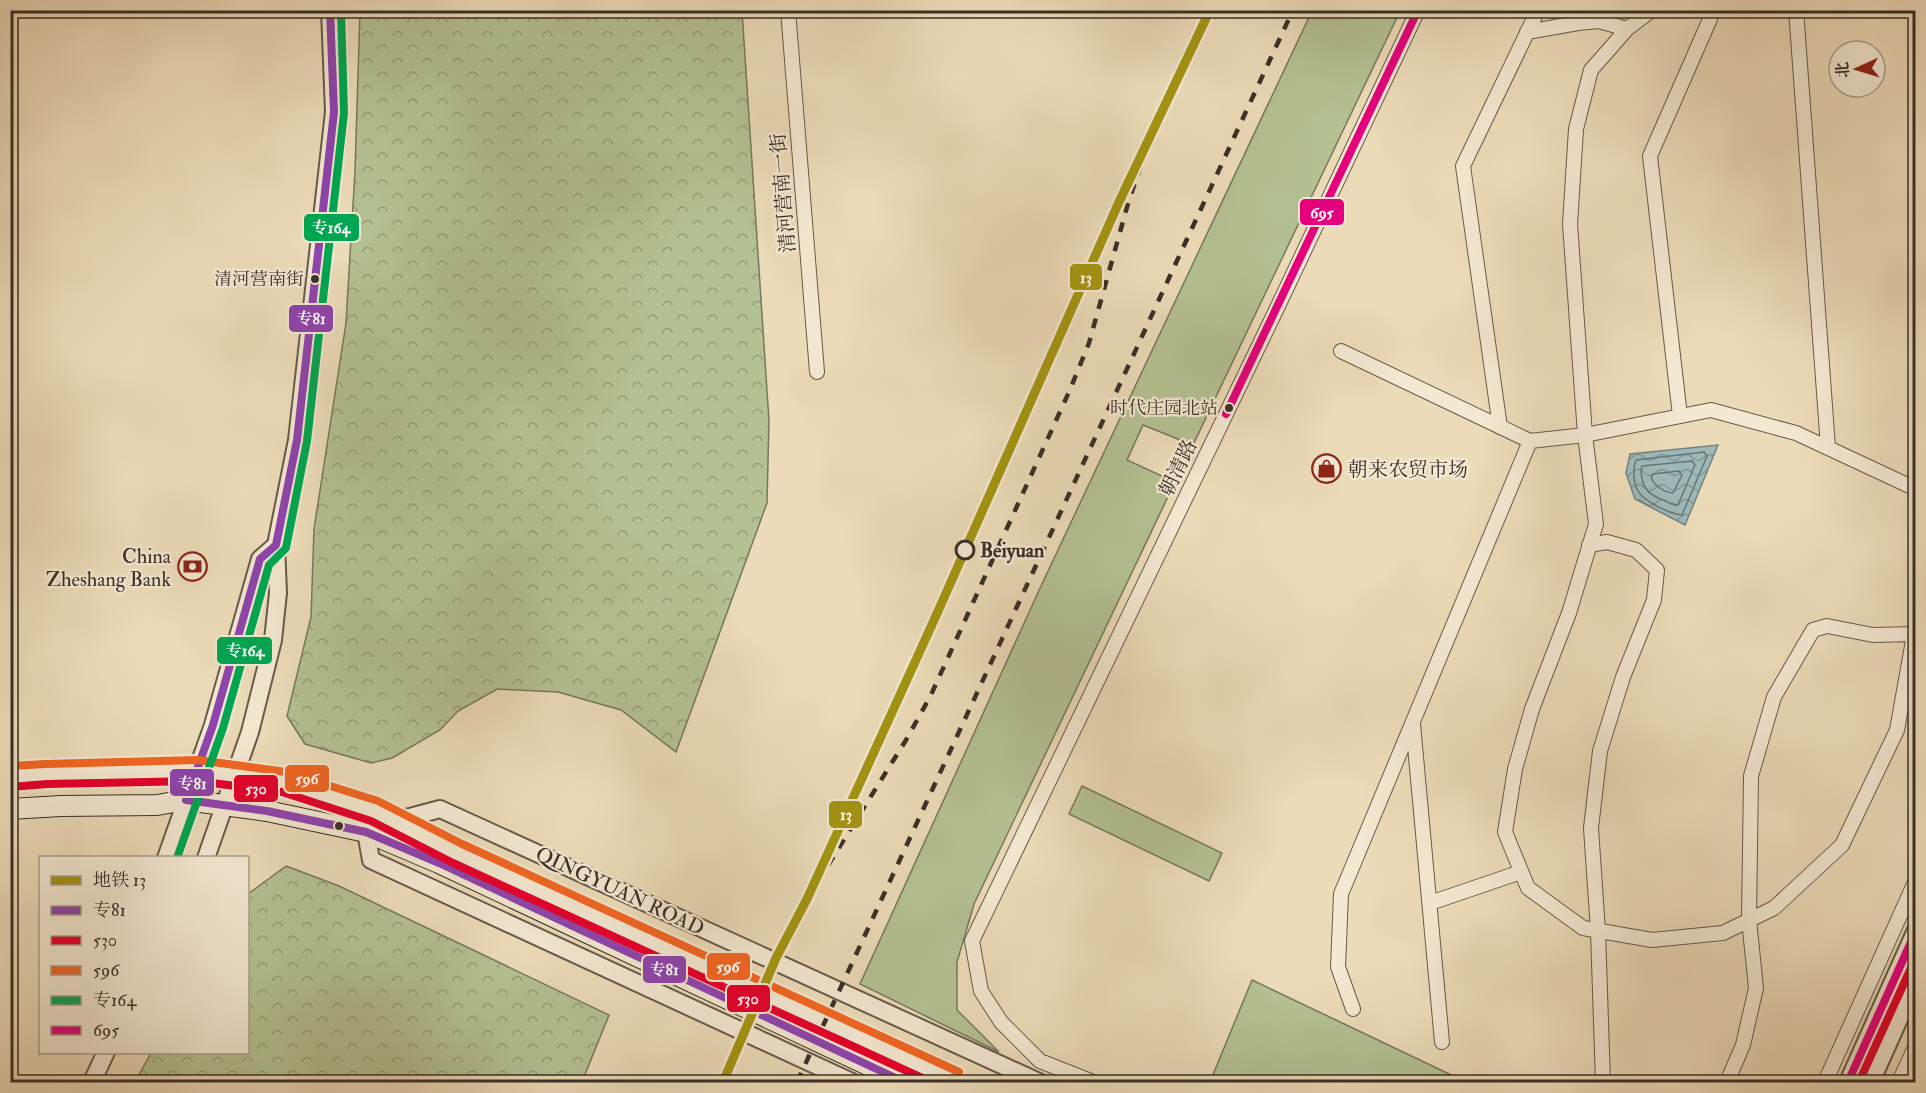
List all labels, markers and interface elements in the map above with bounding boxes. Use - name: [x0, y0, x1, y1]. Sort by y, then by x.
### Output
- north arrow: [1827, 39, 1887, 99]
- text: 北: [1832, 61, 1854, 79]
- street label: 清河营南一街: [765, 132, 801, 254]
- line badge: 695: [1299, 198, 1345, 226]
- text: 695: [1310, 203, 1335, 223]
- line badge: 专164: [303, 213, 360, 242]
- text: 专164: [312, 218, 352, 238]
- line badge: 13: [1069, 263, 1103, 291]
- place label: 清河营南街: [214, 268, 304, 291]
- text: 13: [1080, 268, 1092, 288]
- marker: 清河营南街: [309, 273, 321, 285]
- line badge: 专81: [288, 304, 334, 333]
- text: 专81: [296, 309, 326, 329]
- place label: 时代庄园北站: [1110, 397, 1218, 420]
- marker: 时代庄园北站: [1223, 402, 1235, 414]
- street label: 朝清路: [1154, 436, 1202, 500]
- shop icon: 朝来农贸市场: [1311, 453, 1343, 485]
- place label: 朝来农贸市场: [1348, 457, 1468, 482]
- place label: Beiyuan: [980, 538, 1045, 564]
- marker: Beiyuan: [955, 540, 975, 560]
- place label: China Zheshang Bank: [46, 544, 172, 592]
- bank icon: China Zheshang Bank: [176, 551, 208, 583]
- line badge: 专164: [216, 636, 273, 665]
- text: 专164: [226, 641, 266, 661]
- line badge: 596: [284, 764, 330, 793]
- line badge: 专81: [169, 768, 215, 797]
- text: 596: [295, 769, 321, 789]
- text: 专81: [177, 774, 207, 794]
- line badge: 530: [233, 774, 279, 803]
- text: 530: [245, 779, 267, 799]
- line badge: 13: [828, 800, 863, 829]
- text: 13: [840, 805, 852, 825]
- unlabelled marker: [333, 820, 345, 832]
- street label: QINGYUAN ROAD: [532, 841, 708, 941]
- legend: [39, 856, 249, 1054]
- text: 地铁 13: [93, 869, 146, 892]
- text: 专81: [93, 899, 126, 922]
- text: 530: [93, 929, 117, 952]
- line badge: 596: [706, 952, 751, 981]
- line badge: 专81: [642, 955, 687, 984]
- text: 596: [716, 957, 742, 977]
- text: 596: [93, 959, 120, 982]
- text: 专81: [649, 960, 679, 980]
- line badge: 530: [726, 984, 771, 1013]
- text: 专164: [93, 989, 137, 1012]
- text: 530: [737, 989, 759, 1009]
- text: 695: [93, 1019, 119, 1042]

